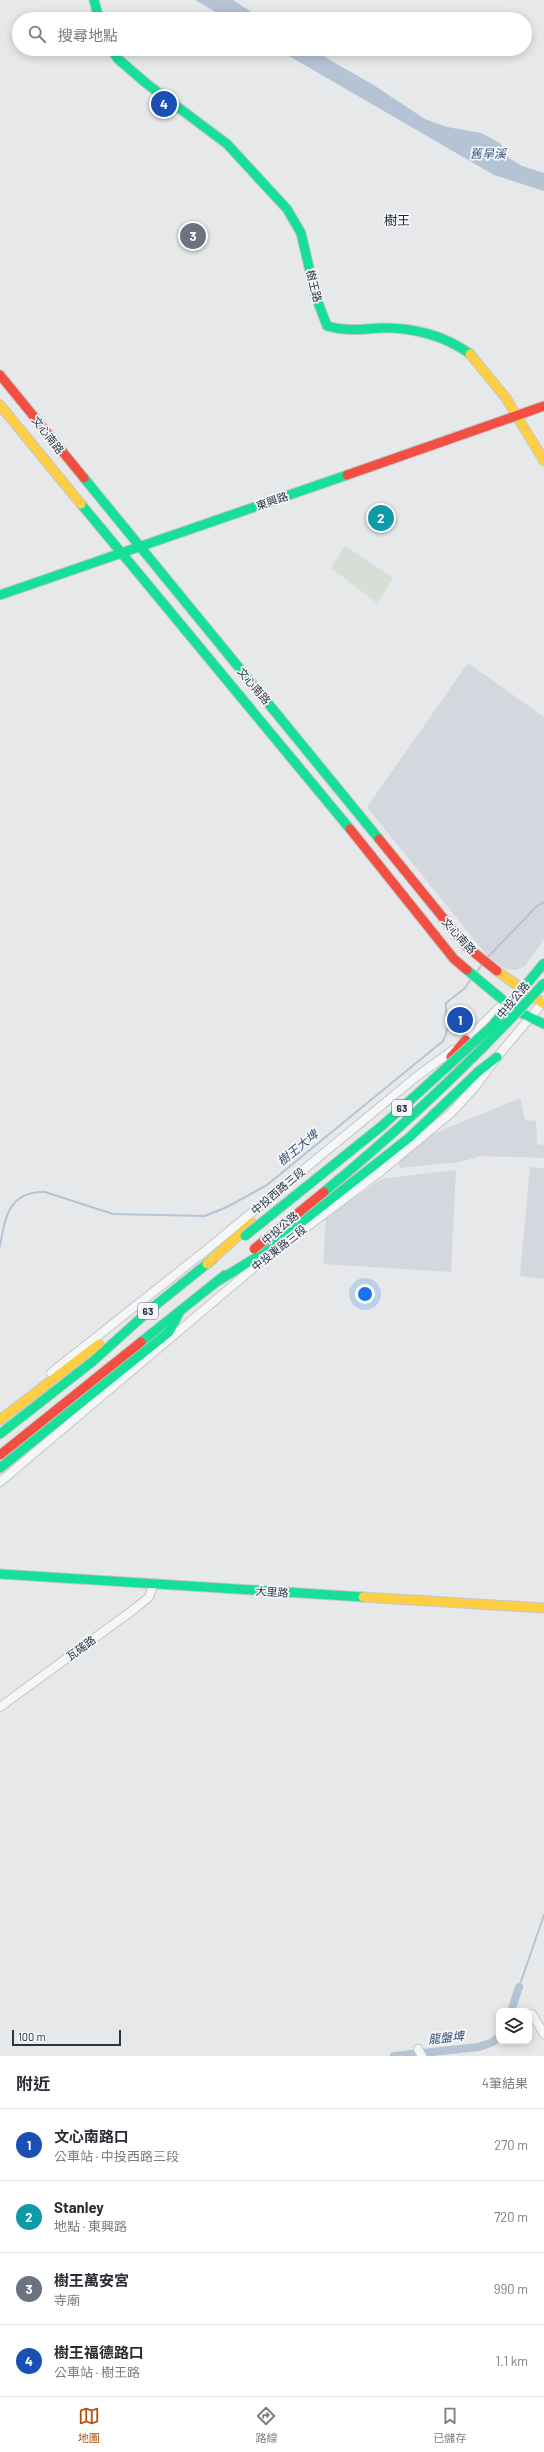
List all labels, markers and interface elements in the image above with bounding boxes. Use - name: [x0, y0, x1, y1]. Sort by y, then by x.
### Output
- search box: [12, 12, 532, 56]
- icon: search: [26, 23, 48, 45]
- text: 搜尋地點: [58, 26, 118, 44]
- pin: 4: [151, 89, 177, 119]
- water label: 舊旱溪: [470, 146, 508, 160]
- district label: 樹王: [384, 212, 410, 228]
- pin: 3: [180, 221, 206, 251]
- street label: 樹王路: [304, 268, 325, 303]
- street label: 文心南路: [30, 413, 67, 456]
- street label: 東興路: [254, 489, 290, 512]
- pin: 2: [368, 503, 394, 533]
- street label: 文心南路: [235, 665, 274, 707]
- street label: 文心南路: [440, 915, 479, 956]
- street label: 中投公路: [493, 979, 532, 1021]
- pin: 1: [447, 1005, 473, 1035]
- road number: 63: [392, 1100, 412, 1116]
- water label: 樹王大埤: [274, 1125, 322, 1168]
- street label: 中投西路三段: [248, 1164, 307, 1217]
- street label: 中投公路: [259, 1208, 301, 1247]
- street label: 中投東路三段: [249, 1222, 309, 1273]
- your location: [355, 1284, 375, 1304]
- road number: 63: [138, 1303, 158, 1319]
- street label: 大里路: [255, 1584, 289, 1599]
- street label: 瓦磘路: [64, 1633, 98, 1663]
- map controls: [496, 2008, 532, 2044]
- button: layers: [496, 2008, 532, 2044]
- scale bar: [12, 2028, 121, 2047]
- water label: 龍盤埤: [427, 2028, 467, 2046]
- text: 100 m: [18, 2030, 46, 2043]
- text: 附近: [16, 2073, 50, 2093]
- text: 4筆結果: [482, 2075, 528, 2091]
- text: 文心南路口: [54, 2127, 129, 2145]
- text: 1: [27, 2137, 31, 2153]
- text: 270 m: [494, 2137, 528, 2153]
- text: 公車站 · 中投西路三段: [54, 2148, 179, 2164]
- text: Stanley: [54, 2198, 104, 2216]
- text: 2: [25, 2209, 33, 2225]
- text: 720 m: [494, 2209, 528, 2225]
- text: 地點 · 東興路: [54, 2218, 127, 2234]
- text: 樹王萬安宮: [54, 2271, 129, 2289]
- text: 3: [25, 2281, 33, 2297]
- text: 990 m: [494, 2281, 528, 2297]
- text: 寺廟: [54, 2292, 80, 2308]
- text: 樹王福德路口: [54, 2343, 144, 2361]
- text: 4: [25, 2353, 33, 2369]
- text: 1.1 km: [495, 2353, 528, 2369]
- text: 公車站 · 樹王路: [54, 2364, 140, 2380]
- tab: 地圖: [78, 2405, 100, 2445]
- tab: 路線: [255, 2405, 277, 2445]
- tab: 已儲存: [433, 2405, 466, 2445]

